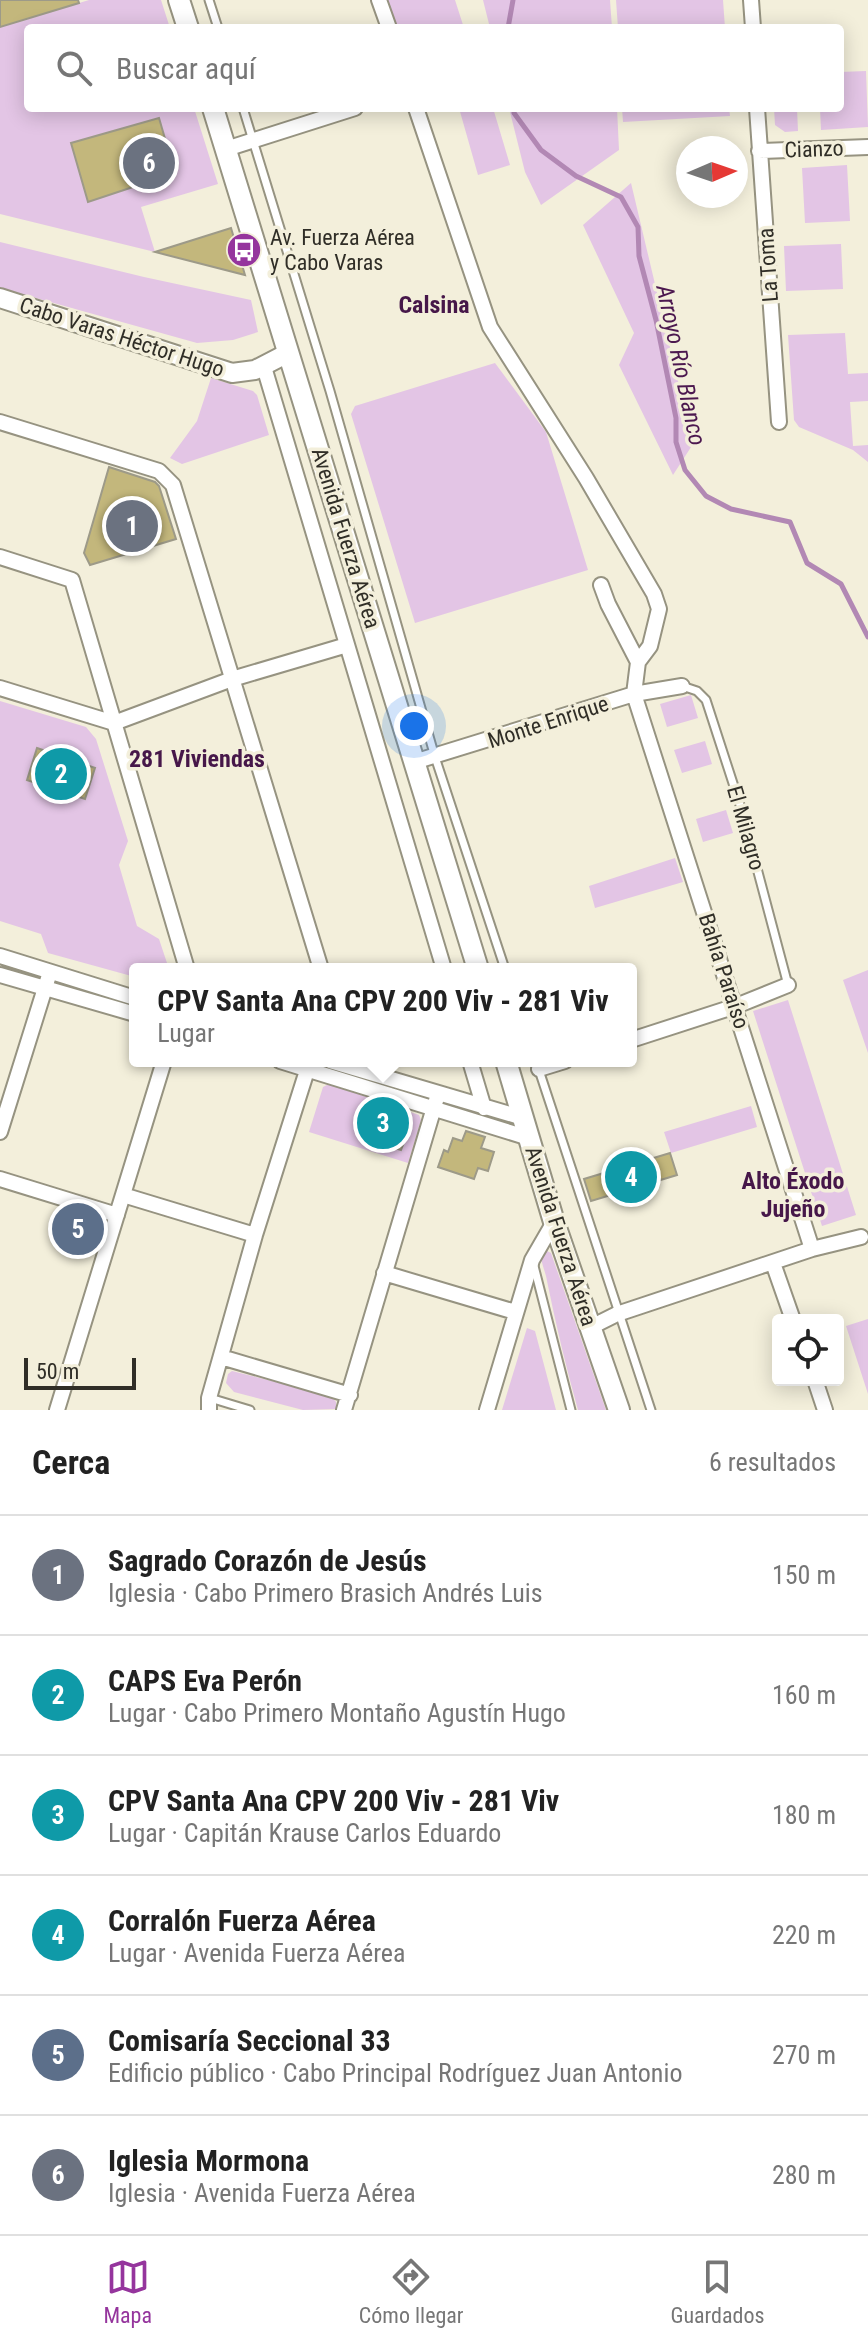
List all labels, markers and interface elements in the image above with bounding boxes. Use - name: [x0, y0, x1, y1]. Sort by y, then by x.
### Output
- search box: [24, 24, 844, 112]
- icon: search: [52, 46, 96, 90]
- text: Buscar aquí: [116, 51, 256, 86]
- pin: 6: [123, 133, 175, 193]
- street label: Cianzo: [784, 135, 844, 163]
- north arrow: [676, 136, 748, 208]
- place label: Av. Fuerza Aérea y Cabo Varas: [270, 225, 415, 275]
- street label: La Toma: [753, 227, 783, 303]
- bus stop icon: Av. Fuerza Aérea y Cabo Varas: [225, 231, 263, 269]
- water label: Arroyo Río Blanco: [650, 281, 712, 448]
- district label: Calsina: [398, 291, 470, 319]
- street label: Cabo Varas Héctor Hugo: [17, 292, 227, 382]
- street label: Avenida Fuerza Aérea: [307, 445, 385, 631]
- pin: 1: [106, 496, 158, 556]
- street label: Monte Enrique: [484, 691, 612, 753]
- your location: [394, 706, 434, 746]
- pin: 2: [35, 744, 87, 804]
- district label: 281 Viviendas: [129, 745, 265, 773]
- street label: El Milagro: [722, 783, 770, 873]
- street label: Bahía Paraíso: [694, 910, 754, 1032]
- popup: [129, 963, 637, 1067]
- text: CPV Santa Ana CPV 200 Viv - 281 Viv: [157, 983, 609, 1018]
- text: Lugar: [157, 1018, 215, 1048]
- pin: 3: [357, 1093, 409, 1153]
- street label: Avenida Fuerza Aérea: [520, 1143, 602, 1329]
- pin: 4: [605, 1147, 657, 1207]
- district label: Alto Éxodo Jujeño: [742, 1167, 844, 1223]
- pin: 5: [52, 1199, 104, 1259]
- map controls: [772, 1314, 844, 1386]
- button: locate: [772, 1314, 844, 1386]
- scale bar: [24, 1354, 136, 1390]
- text: 50 m: [36, 1359, 79, 1384]
- text: Cerca: [32, 1442, 110, 1482]
- text: 6 resultados: [709, 1447, 836, 1477]
- text: Sagrado Corazón de Jesús: [108, 1543, 427, 1578]
- text: 1: [51, 1560, 65, 1590]
- text: 150 m: [772, 1560, 836, 1590]
- text: Iglesia · Cabo Primero Brasich Andrés Luis: [108, 1578, 543, 1608]
- text: CAPS Eva Perón: [108, 1663, 302, 1698]
- text: 2: [51, 1680, 65, 1710]
- text: 160 m: [772, 1680, 836, 1710]
- text: Lugar · Cabo Primero Montaño Agustín Hugo: [108, 1698, 566, 1728]
- text: CPV Santa Ana CPV 200 Viv - 281 Viv: [108, 1783, 559, 1818]
- text: 3: [51, 1800, 65, 1830]
- text: 180 m: [772, 1800, 836, 1830]
- text: Lugar · Capitán Krause Carlos Eduardo: [108, 1818, 501, 1848]
- text: Corralón Fuerza Aérea: [108, 1903, 376, 1938]
- text: 4: [51, 1920, 65, 1950]
- text: 220 m: [772, 1920, 836, 1950]
- text: Lugar · Avenida Fuerza Aérea: [108, 1938, 405, 1968]
- text: Comisaría Seccional 33: [108, 2023, 391, 2058]
- text: 5: [51, 2040, 65, 2070]
- text: 270 m: [772, 2040, 836, 2070]
- text: Edificio público · Cabo Principal Rodríguez Juan Antonio: [108, 2058, 682, 2088]
- text: Iglesia Mormona: [108, 2143, 309, 2178]
- text: 6: [51, 2160, 65, 2190]
- text: 280 m: [772, 2160, 836, 2190]
- text: Iglesia · Avenida Fuerza Aérea: [108, 2178, 416, 2208]
- tab: Mapa: [103, 2255, 152, 2328]
- tab: Cómo llegar: [359, 2255, 464, 2328]
- tab: Guardados: [670, 2255, 765, 2328]

